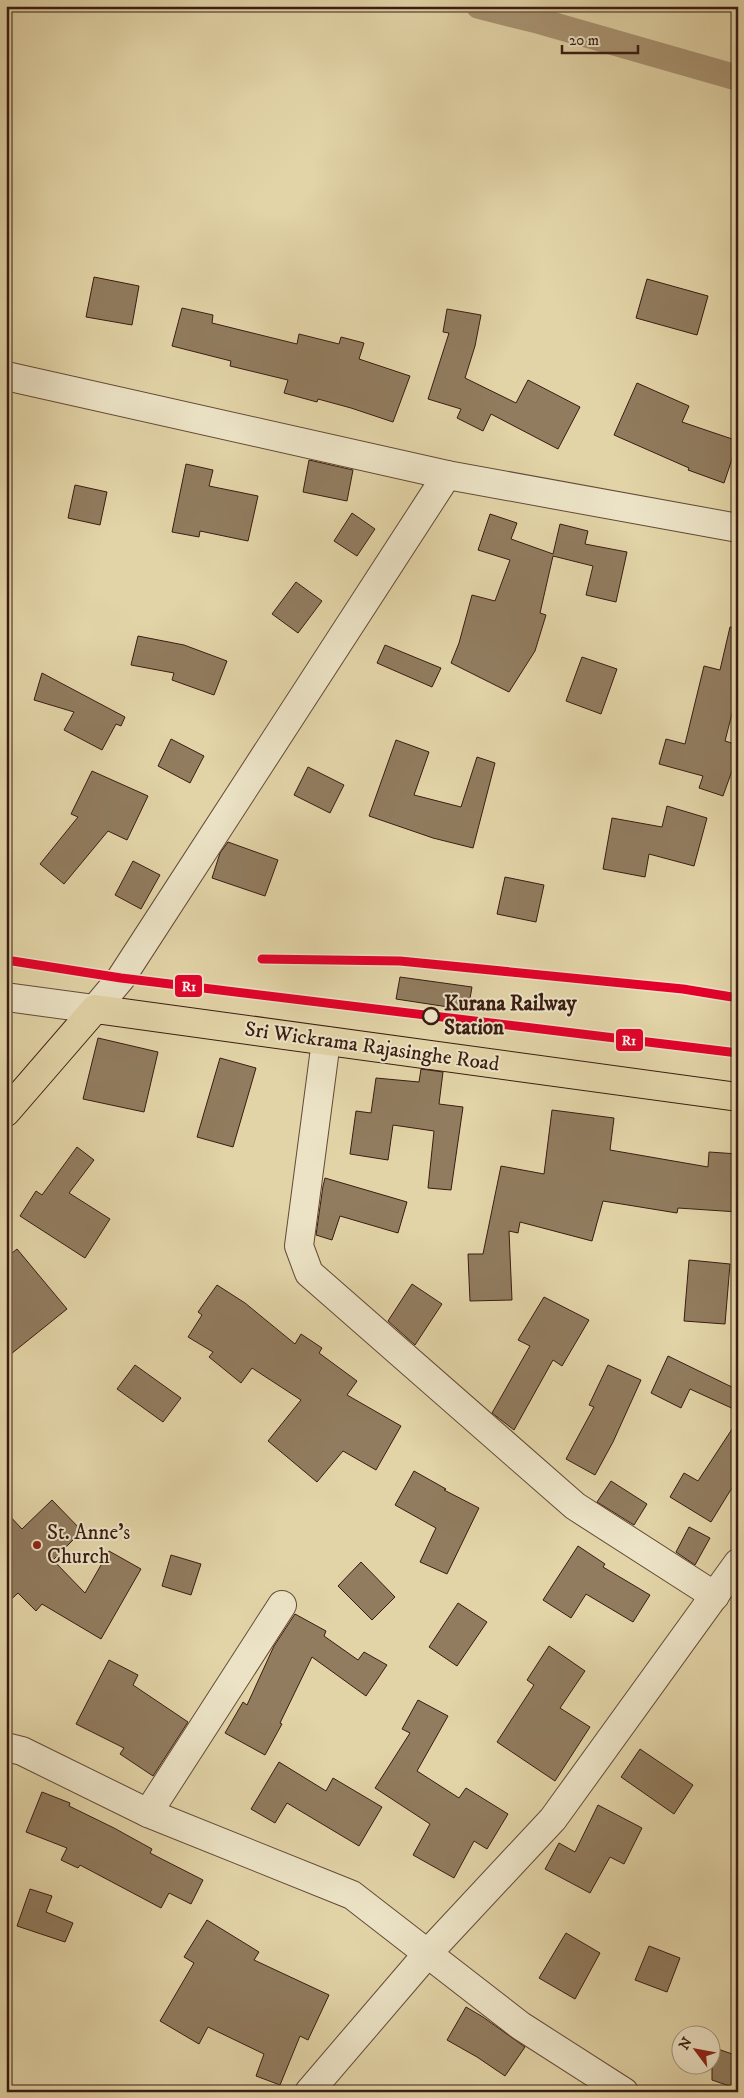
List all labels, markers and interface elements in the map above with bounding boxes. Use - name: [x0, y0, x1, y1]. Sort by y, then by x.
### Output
- scale bar: [562, 22, 638, 54]
- text: 20 m: [569, 31, 599, 50]
- line badge: R1: [174, 974, 203, 998]
- text: R1: [182, 978, 196, 996]
- place label: Kurana Railway Station: [444, 991, 577, 1041]
- marker: Kurana Railway Station: [422, 1007, 440, 1025]
- street label: Sri Wickrama Rajasinghe Road: [243, 1016, 501, 1078]
- line badge: R1: [615, 1028, 644, 1052]
- text: R1: [622, 1032, 636, 1050]
- place label: St. Anne's Church: [47, 1520, 130, 1570]
- marker: St. Anne's Church: [31, 1539, 43, 1551]
- north arrow: [672, 2026, 722, 2076]
- text: N: [675, 2034, 697, 2053]

